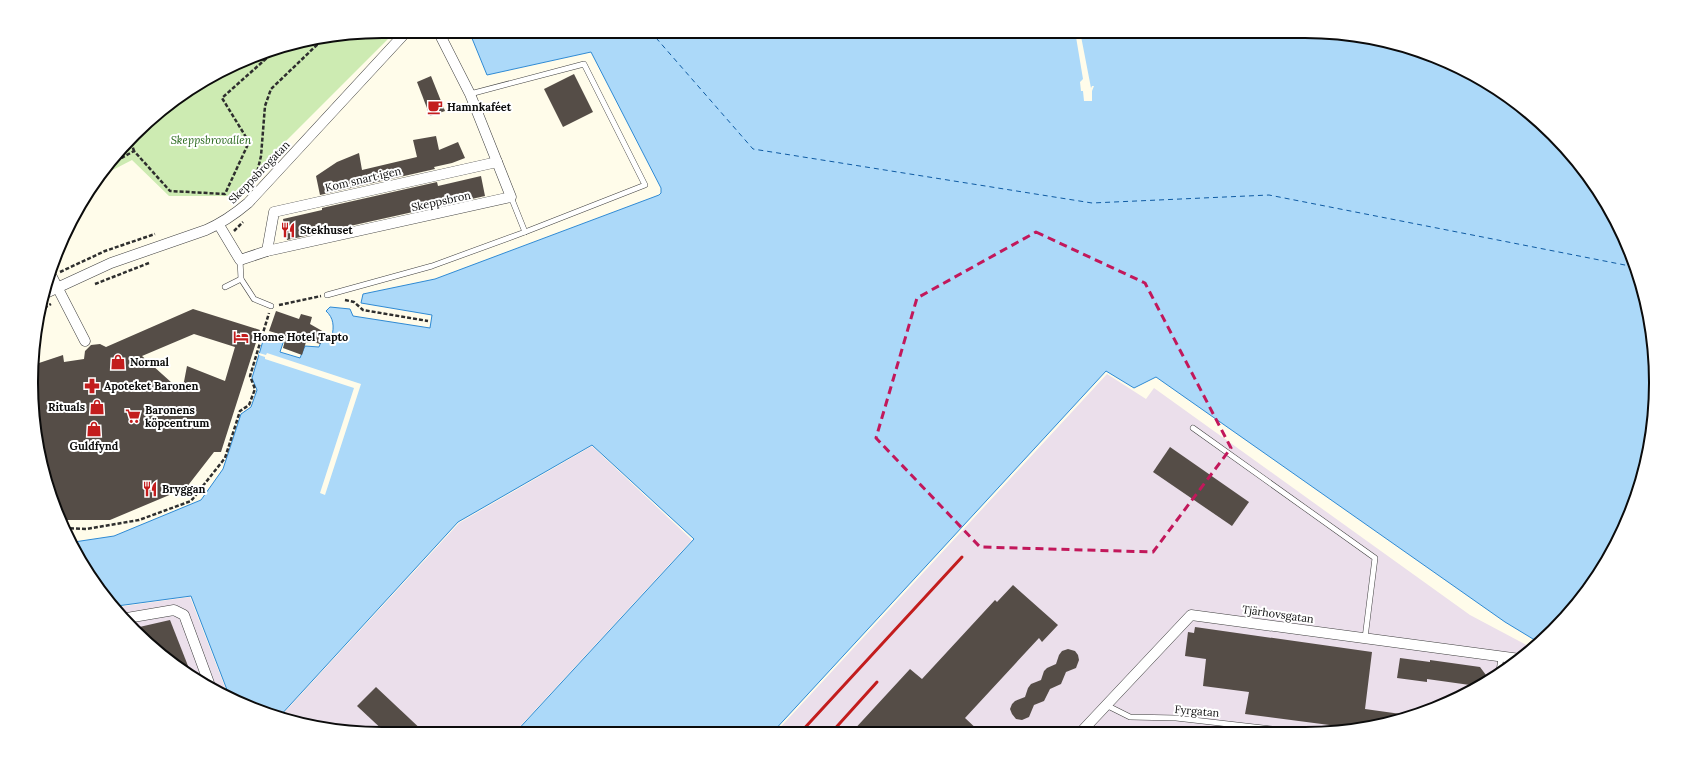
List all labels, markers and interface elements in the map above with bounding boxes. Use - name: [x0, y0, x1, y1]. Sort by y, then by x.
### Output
- cafe icon: Hamnkaféet: [426, 98, 444, 116]
- place label: Hamnkaféet: [447, 100, 512, 114]
- park label: Skeppsbrovallen: [171, 133, 252, 147]
- street label: Skeppsbrogatan: [225, 137, 293, 206]
- street label: Kom snart igen: [324, 163, 403, 195]
- street label: Skeppsbron: [410, 188, 472, 214]
- restaurant icon: Stekhuset: [279, 221, 297, 239]
- place label: Stekhuset: [300, 223, 353, 237]
- hotel icon: Home Hotel Tapto: [232, 328, 250, 346]
- place label: Home Hotel Tapto: [253, 330, 348, 344]
- shop icon: Normal: [109, 353, 127, 371]
- place label: Normal: [130, 355, 170, 369]
- pharmacy icon: Apoteket Baronen: [83, 377, 101, 395]
- place label: Apoteket Baronen: [104, 379, 199, 393]
- shop icon: Rituals: [88, 398, 106, 416]
- place label: Rituals: [48, 400, 85, 414]
- place label: Baronens köpcentrum: [145, 403, 209, 430]
- supermarket icon: Baronens köpcentrum: [124, 407, 142, 425]
- shop icon: Guldfynd: [85, 420, 103, 438]
- place label: Guldfynd: [70, 439, 119, 453]
- restaurant icon: Bryggan: [141, 480, 159, 498]
- place label: Bryggan: [162, 482, 205, 496]
- street label: Tjärhovsgatan: [1241, 602, 1315, 626]
- street label: Fyrgatan: [1174, 702, 1220, 720]

